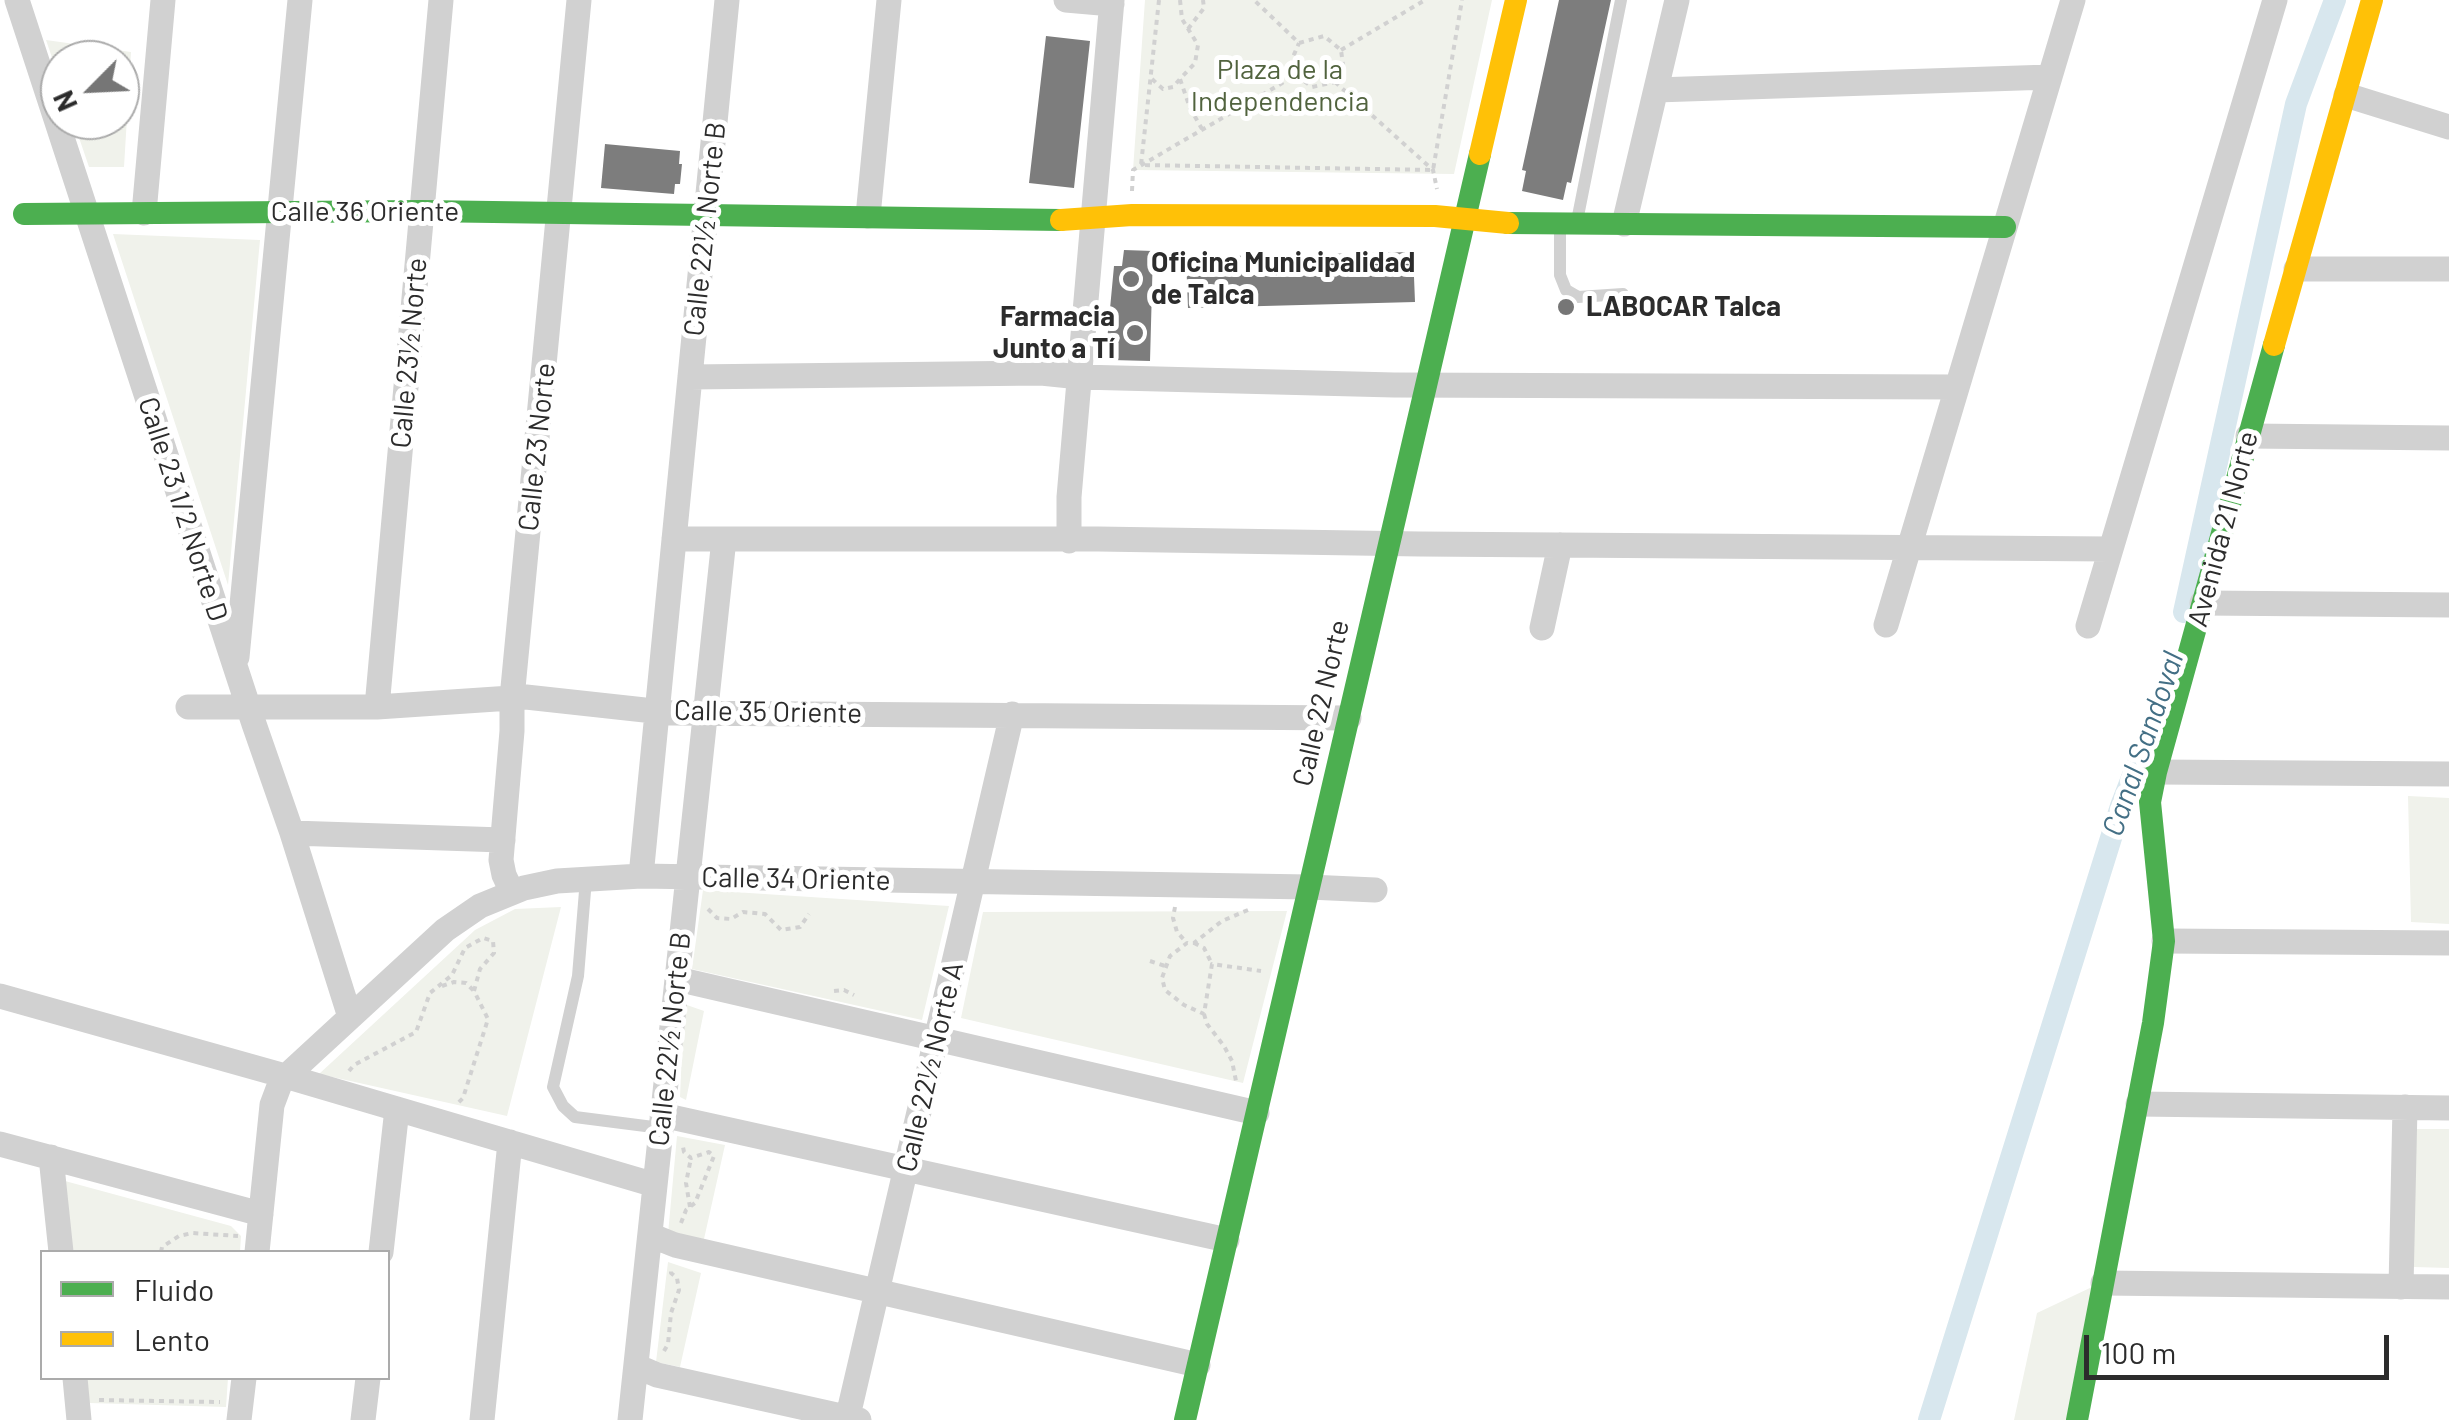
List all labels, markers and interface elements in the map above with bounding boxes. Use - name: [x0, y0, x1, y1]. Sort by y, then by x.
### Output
- north arrow: [40, 40, 140, 140]
- park label: Plaza de la Independencia: [1191, 53, 1369, 119]
- text: N: [45, 86, 84, 117]
- street label: Calle 22½ Norte B: [677, 120, 733, 338]
- street label: Calle 36 Oriente: [271, 195, 459, 229]
- place label: Oficina Municipalidad de Talca: [1151, 246, 1415, 312]
- street label: Calle 23½ Norte: [384, 256, 434, 450]
- marker: Oficina Municipalidad de Talca: [1120, 268, 1142, 290]
- place label: LABOCAR Talca: [1586, 290, 1781, 324]
- marker: LABOCAR Talca: [1555, 296, 1577, 318]
- place label: Farmacia Junto a Tí: [993, 300, 1115, 366]
- marker: Farmacia Junto a Tí: [1124, 322, 1146, 344]
- street label: Calle 23 Norte: [511, 361, 563, 533]
- street label: Calle 23 1/2 Norte D: [131, 393, 235, 625]
- street label: Avenida 21 Norte: [2181, 428, 2265, 630]
- street label: Calle 22 Norte: [1286, 617, 1356, 789]
- water label: Canal Sandoval: [2095, 647, 2191, 841]
- street label: Calle 35 Oriente: [674, 694, 862, 730]
- street label: Calle 34 Oriente: [701, 861, 891, 897]
- street label: Calle 22½ Norte B: [642, 930, 698, 1148]
- street label: Calle 22½ Norte A: [890, 959, 970, 1175]
- legend: [40, 1250, 390, 1380]
- text: Fluido: [134, 1271, 214, 1307]
- scale bar: [2089, 1315, 2394, 1377]
- text: Lento: [134, 1321, 210, 1357]
- text: 100 m: [2101, 1334, 2176, 1370]

